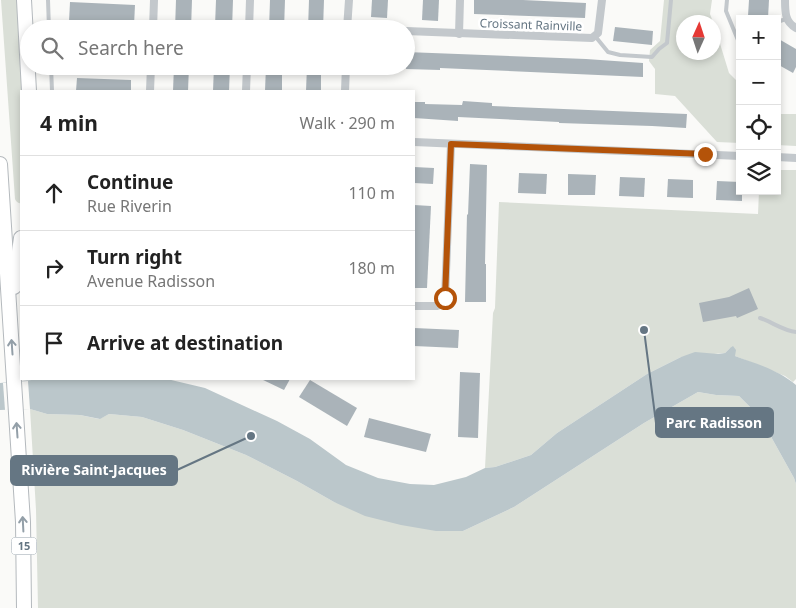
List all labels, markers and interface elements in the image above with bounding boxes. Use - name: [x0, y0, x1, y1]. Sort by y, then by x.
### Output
- street label: Croissant Rainville: [479, 14, 583, 35]
- north arrow: [676, 15, 721, 60]
- map controls: [736, 15, 781, 195]
- button: +: [736, 15, 781, 60]
- search box: [20, 20, 415, 75]
- icon: search: [38, 34, 66, 62]
- text: Search here: [78, 35, 184, 61]
- button: −: [736, 60, 781, 105]
- button: locate: [736, 105, 781, 150]
- text: 4 min: [40, 109, 98, 137]
- text: Walk · 290 m: [300, 112, 395, 134]
- route end: [694, 143, 717, 166]
- button: layers: [736, 150, 781, 195]
- text: Continue: [87, 169, 173, 195]
- icon: ahead: [40, 179, 68, 207]
- text: 110 m: [348, 182, 395, 204]
- text: Rue Riverin: [87, 195, 172, 217]
- text: Turn right: [87, 244, 182, 270]
- icon: right: [40, 254, 68, 282]
- text: 180 m: [348, 257, 395, 279]
- text: Avenue Radisson: [87, 270, 215, 292]
- route start: [434, 287, 457, 310]
- icon: arrive: [40, 329, 68, 357]
- text: Arrive at destination: [87, 330, 283, 356]
- one-way arrow: [7, 340, 17, 356]
- callout: Parc Radisson: [656, 408, 773, 437]
- text: Parc Radisson: [666, 413, 762, 432]
- one-way arrow: [13, 422, 22, 438]
- callout: Rivière Saint-Jacques: [11, 456, 177, 485]
- text: Rivière Saint-Jacques: [21, 460, 167, 479]
- one-way arrow: [18, 517, 28, 533]
- road number: 15: [12, 538, 36, 554]

